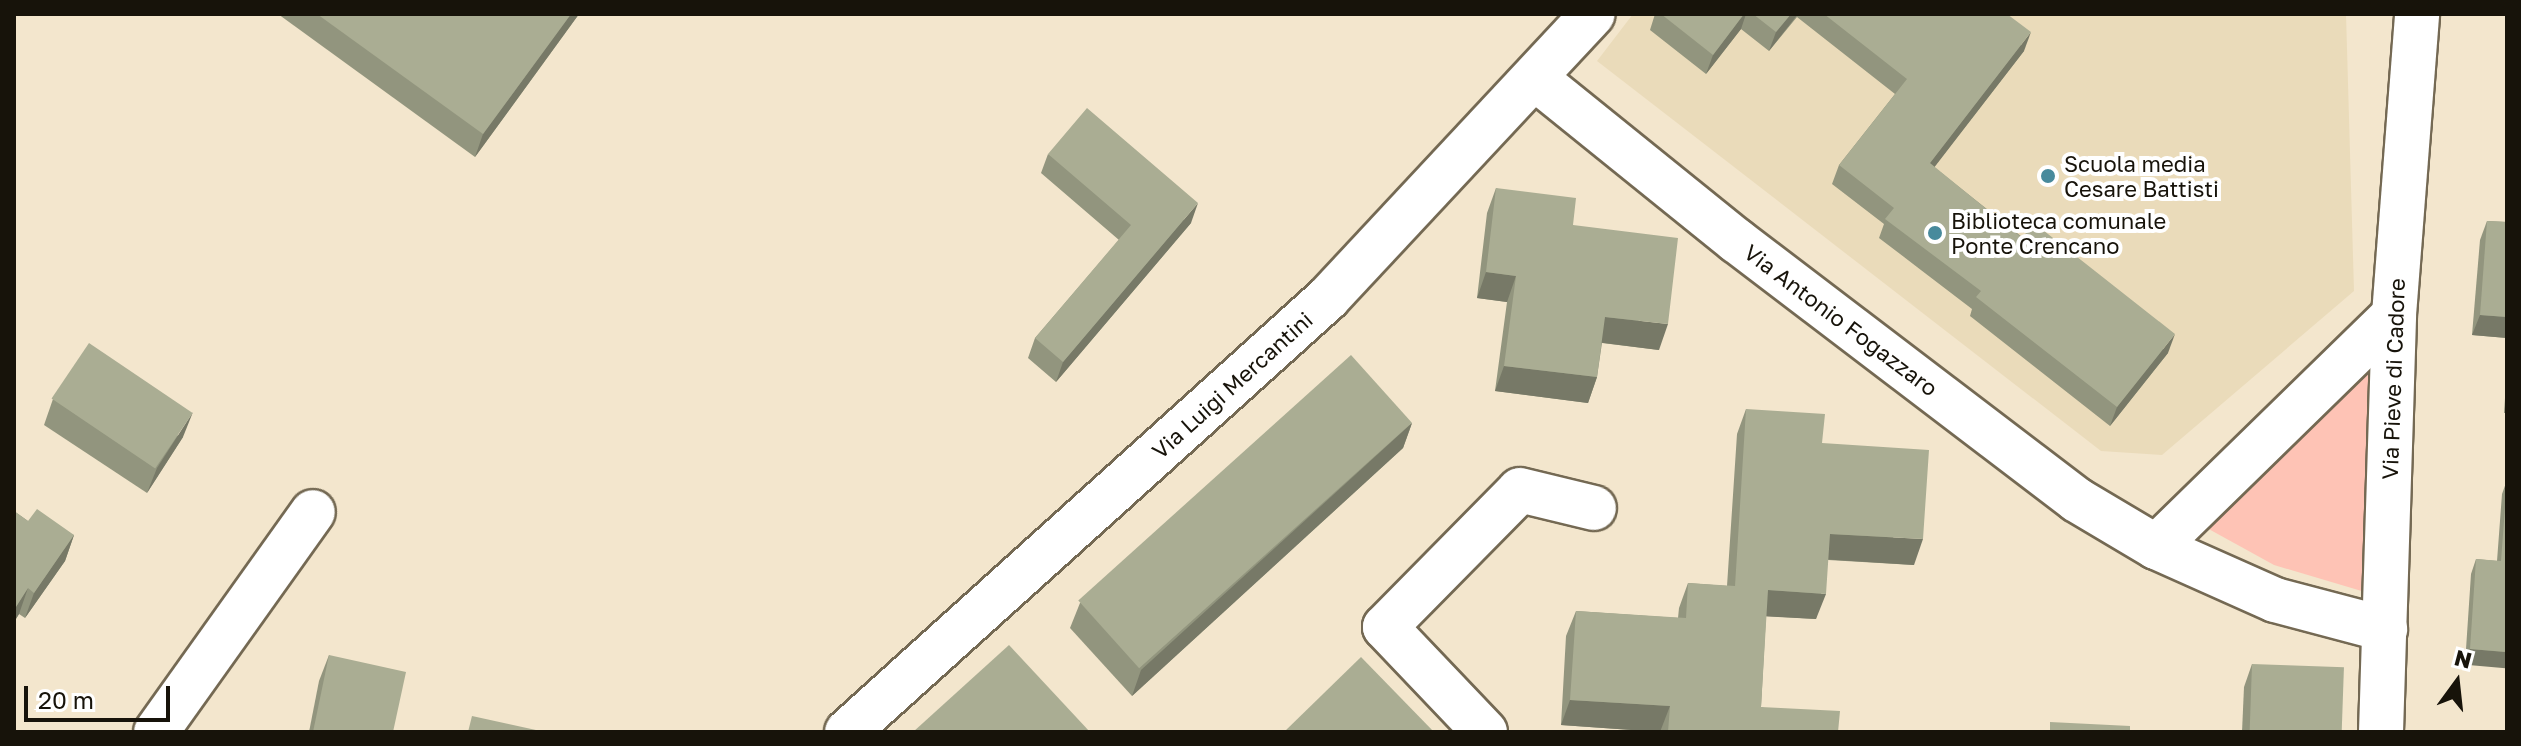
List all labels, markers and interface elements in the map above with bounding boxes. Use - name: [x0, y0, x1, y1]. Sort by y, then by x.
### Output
- place label: Scuola media Cesare Battisti: [2064, 150, 2219, 202]
- marker: Scuola media Cesare Battisti: [2039, 167, 2057, 185]
- place label: Biblioteca comunale Ponte Crencano: [1951, 207, 2166, 258]
- marker: Biblioteca comunale Ponte Crencano: [1926, 224, 1944, 242]
- street label: Via Antonio Fogazzaro: [1739, 239, 1943, 401]
- street label: Via Pieve di Cadore: [2376, 278, 2410, 480]
- street label: Via Luigi Mercantini: [1146, 306, 1318, 464]
- north arrow: [2417, 642, 2497, 722]
- text: N: [2452, 643, 2475, 674]
- scale bar: [28, 670, 174, 720]
- text: 20 m: [38, 685, 94, 714]

